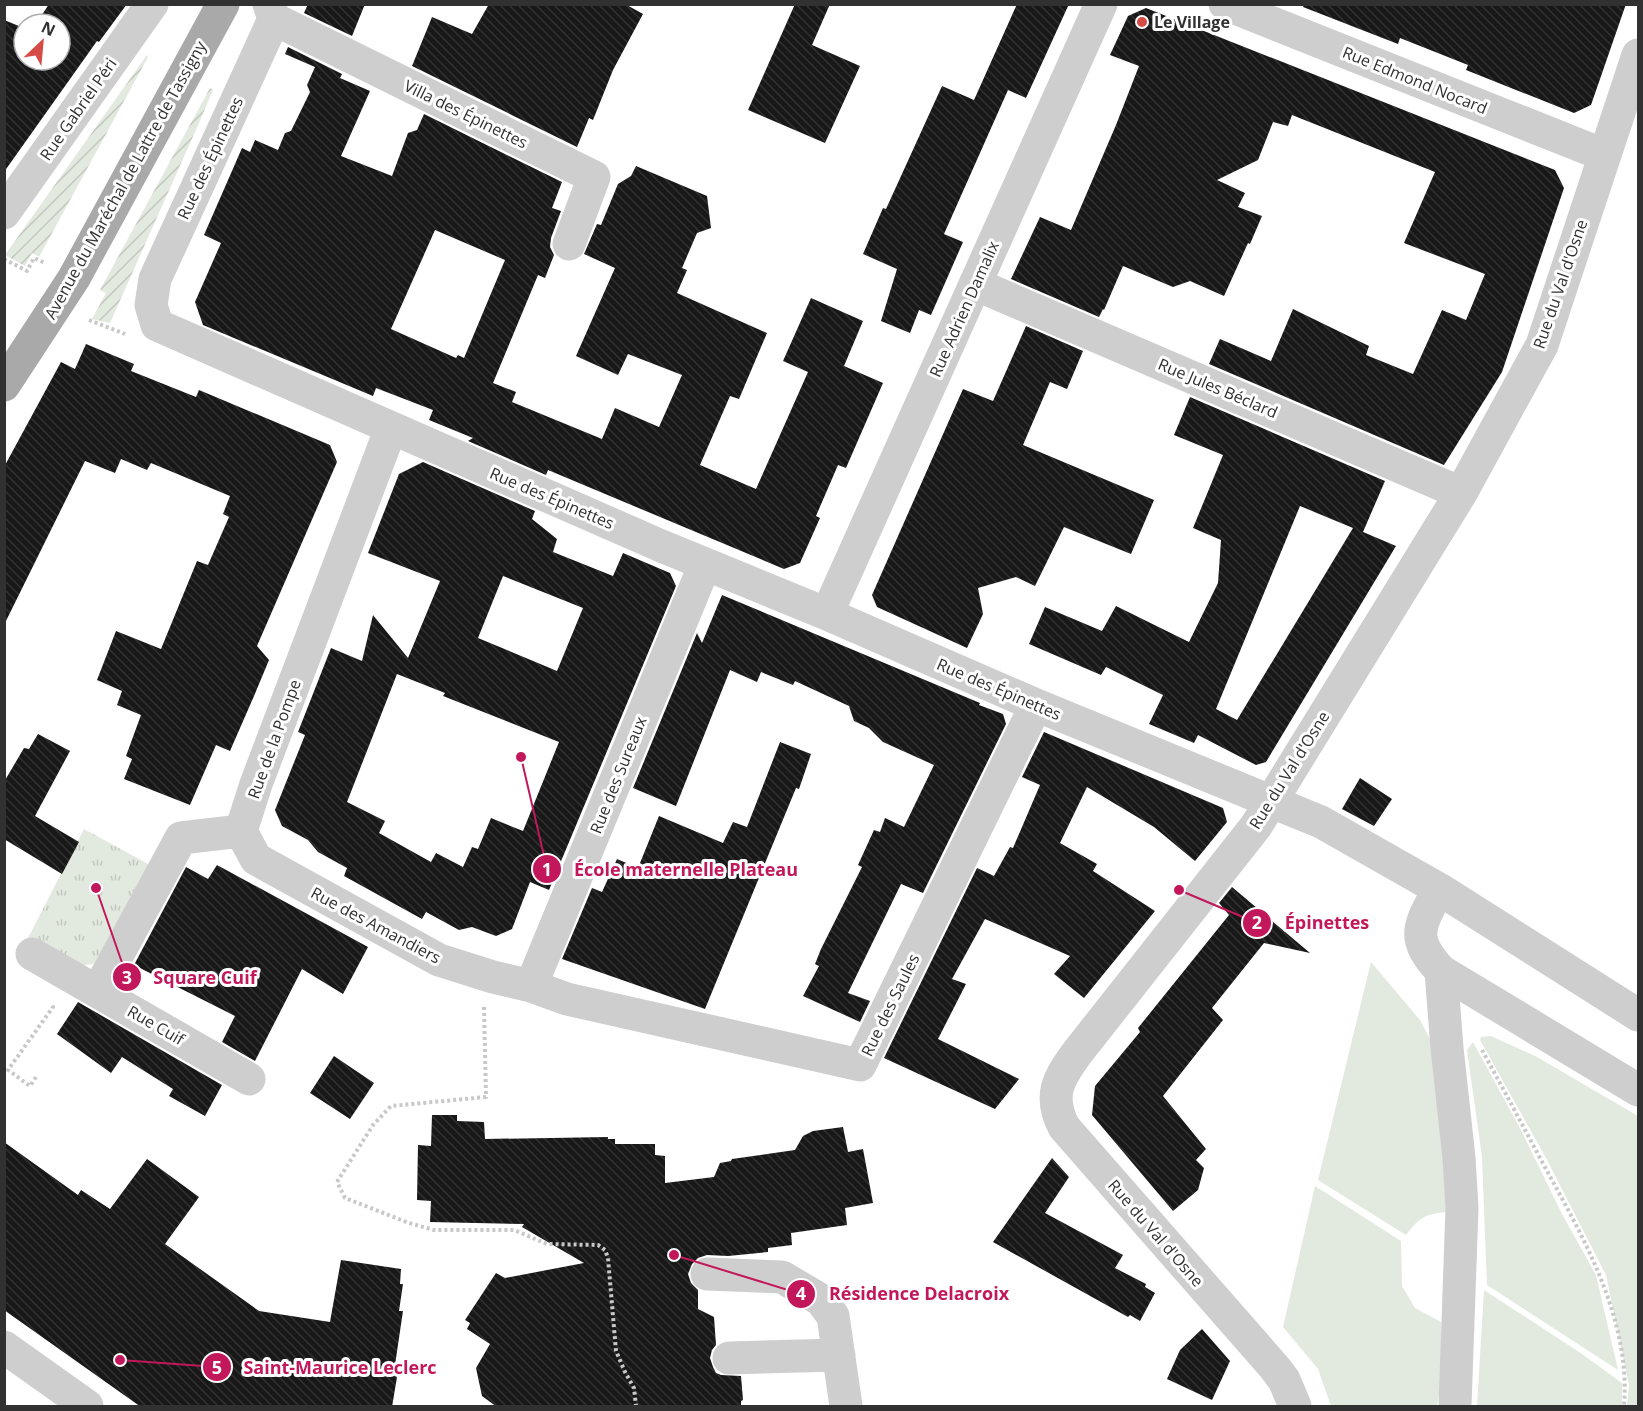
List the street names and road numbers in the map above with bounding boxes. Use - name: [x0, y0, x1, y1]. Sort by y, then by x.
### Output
- street label: Avenue du Maréchal de Lattre de Tassigny: [39, 36, 211, 323]
- street label: Rue Edmond Nocard: [1339, 41, 1491, 119]
- street label: Rue Gabriel Péri: [35, 54, 121, 164]
- street label: Villa des Épinettes: [401, 75, 531, 153]
- street label: Rue des Épinettes: [172, 93, 248, 223]
- street label: Rue du Val d'Osne: [1528, 216, 1592, 352]
- street label: Rue Adrien Damalix: [924, 237, 1004, 381]
- street label: Rue Jules Béclard: [1155, 353, 1281, 423]
- street label: Rue des Épinettes: [487, 462, 617, 534]
- street label: Rue des Épinettes: [934, 653, 1064, 725]
- street label: Rue de la Pompe: [242, 676, 306, 802]
- street label: Rue du Val d'Osne: [1244, 707, 1334, 833]
- street label: Rue des Sureaux: [584, 713, 652, 837]
- street label: Rue des Amandiers: [307, 881, 445, 969]
- street label: Rue des Saules: [856, 950, 924, 1060]
- street label: Rue Cuif: [124, 1000, 190, 1051]
- street label: Rue du Val d'Osne: [1103, 1175, 1209, 1291]

